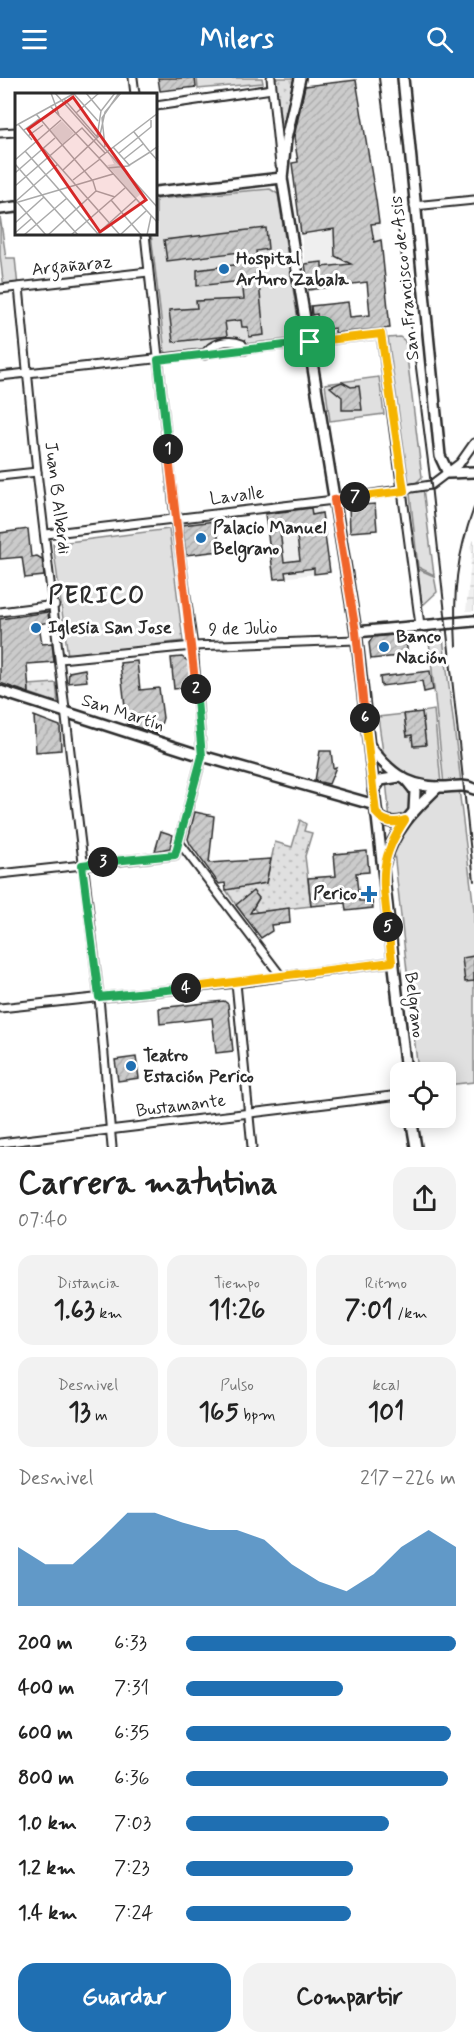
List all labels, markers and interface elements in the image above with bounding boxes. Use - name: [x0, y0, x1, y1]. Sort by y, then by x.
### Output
- text: Milers: [200, 22, 274, 57]
- icon: menu: [18, 23, 51, 56]
- icon: search: [423, 23, 456, 56]
- inset map: [15, 93, 158, 236]
- street label: San Francisco de Asis: [384, 195, 426, 361]
- place label: Hospital Arturo Zabala: [236, 247, 350, 292]
- street label: Argañaraz: [30, 250, 114, 284]
- marker: Hospital Arturo Zabala: [217, 262, 231, 276]
- pin: [284, 316, 335, 367]
- icon: arrive: [293, 325, 326, 358]
- pin: 1: [153, 434, 183, 464]
- text: 1: [164, 438, 172, 459]
- street label: Juan B Alberdi: [38, 440, 76, 556]
- street label: Lavalle: [209, 481, 265, 511]
- pin: 7: [340, 482, 370, 512]
- text: 7: [350, 486, 360, 507]
- place label: Palacio Manuel Belgrano: [213, 516, 327, 563]
- marker: Palacio Manuel Belgrano: [194, 531, 208, 545]
- district label: PERICO: [48, 581, 146, 612]
- place label: Iglesia San Jose: [48, 616, 172, 640]
- street label: 9 de Julio: [208, 616, 278, 642]
- marker: Iglesia San Jose: [29, 621, 43, 635]
- place label: Banco Nación: [396, 625, 446, 670]
- marker: Banco Nación: [377, 640, 391, 654]
- pin: 2: [181, 674, 211, 704]
- text: 2: [192, 678, 200, 699]
- street label: San Martín: [78, 688, 168, 738]
- pin: 6: [350, 703, 380, 733]
- text: 6: [361, 707, 369, 728]
- pin: 3: [88, 847, 118, 877]
- text: 3: [99, 851, 107, 872]
- place label: Perico: [313, 882, 357, 906]
- marker: Perico: [362, 887, 376, 901]
- pin: 5: [373, 912, 403, 942]
- text: 5: [383, 916, 393, 937]
- street label: Belgrano: [397, 971, 430, 1039]
- pin: 4: [171, 973, 201, 1003]
- text: 4: [181, 977, 191, 998]
- place label: Teatro Estación Perico: [143, 1044, 254, 1089]
- marker: Teatro Estación Perico: [124, 1059, 138, 1073]
- map controls: [390, 1062, 456, 1128]
- button: locate: [390, 1062, 456, 1128]
- street label: Bustamante: [135, 1089, 227, 1123]
- text: Carrera matutina: [18, 1162, 278, 1206]
- button: share: [393, 1167, 456, 1230]
- text: 07:40: [18, 1207, 68, 1234]
- text: Distancia: [57, 1273, 119, 1294]
- text: Tiempo: [214, 1273, 260, 1294]
- text: Ritmo: [365, 1273, 407, 1294]
- text: 1.63: [53, 1294, 95, 1328]
- text: 11:26: [209, 1294, 265, 1328]
- text: 7:01: [344, 1294, 393, 1328]
- text: km: [95, 1303, 123, 1324]
- text: /km: [393, 1303, 428, 1324]
- text: Desnivel: [58, 1375, 118, 1396]
- text: Pulso: [220, 1375, 254, 1396]
- text: kcal: [373, 1375, 399, 1396]
- text: 13: [68, 1396, 91, 1430]
- text: 165: [198, 1396, 239, 1430]
- text: 101: [368, 1396, 404, 1430]
- text: m: [91, 1405, 108, 1426]
- text: bpm: [239, 1405, 276, 1426]
- text: Desnivel: [18, 1465, 93, 1492]
- text: 217–226 m: [360, 1465, 456, 1492]
- text: 200 m: [18, 1630, 73, 1657]
- text: 6:33: [114, 1630, 147, 1657]
- text: 400 m: [18, 1675, 74, 1702]
- text: 7:31: [114, 1675, 149, 1702]
- text: 600 m: [18, 1720, 73, 1747]
- text: 6:35: [114, 1720, 149, 1747]
- text: 800 m: [18, 1765, 74, 1792]
- text: 6:36: [114, 1765, 150, 1792]
- text: 1.0 km: [18, 1810, 77, 1837]
- text: 7:03: [114, 1810, 151, 1837]
- text: 1.2 km: [18, 1855, 75, 1882]
- text: 7:23: [114, 1855, 150, 1882]
- text: 1.4 km: [18, 1900, 77, 1927]
- text: 7:24: [114, 1900, 153, 1927]
- button: Guardar: [18, 1963, 231, 2032]
- button: Compartir: [243, 1963, 456, 2032]

